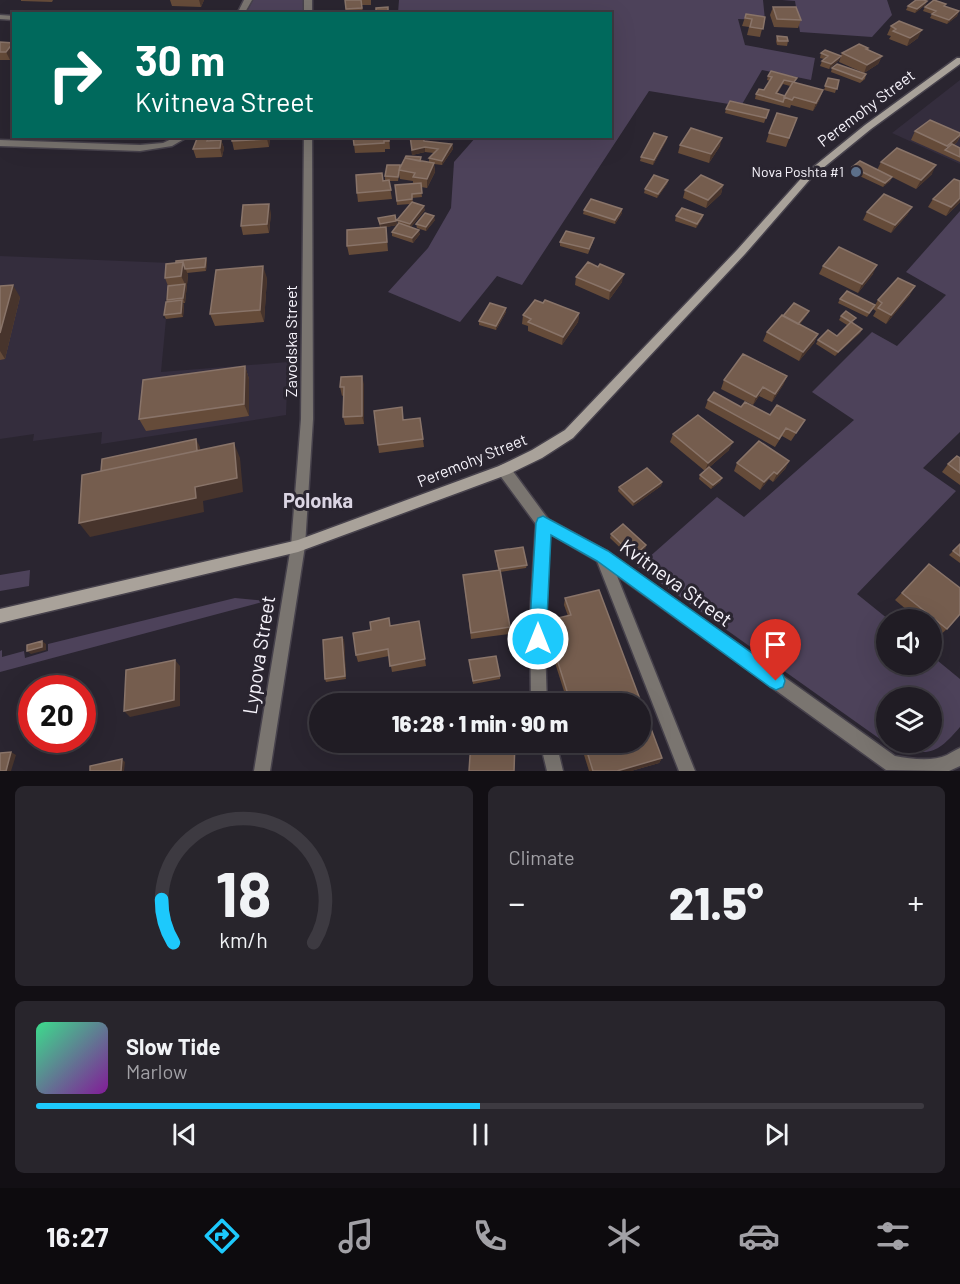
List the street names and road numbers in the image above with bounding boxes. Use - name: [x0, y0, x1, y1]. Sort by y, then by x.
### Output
- street label: Peremohy Street: [813, 65, 918, 150]
- street label: Zavodska Street: [281, 285, 300, 397]
- street label: Peremohy Street: [414, 429, 529, 490]
- street label: Kvitneva Street: [616, 533, 737, 631]
- street label: Lypova Street: [237, 594, 279, 716]

